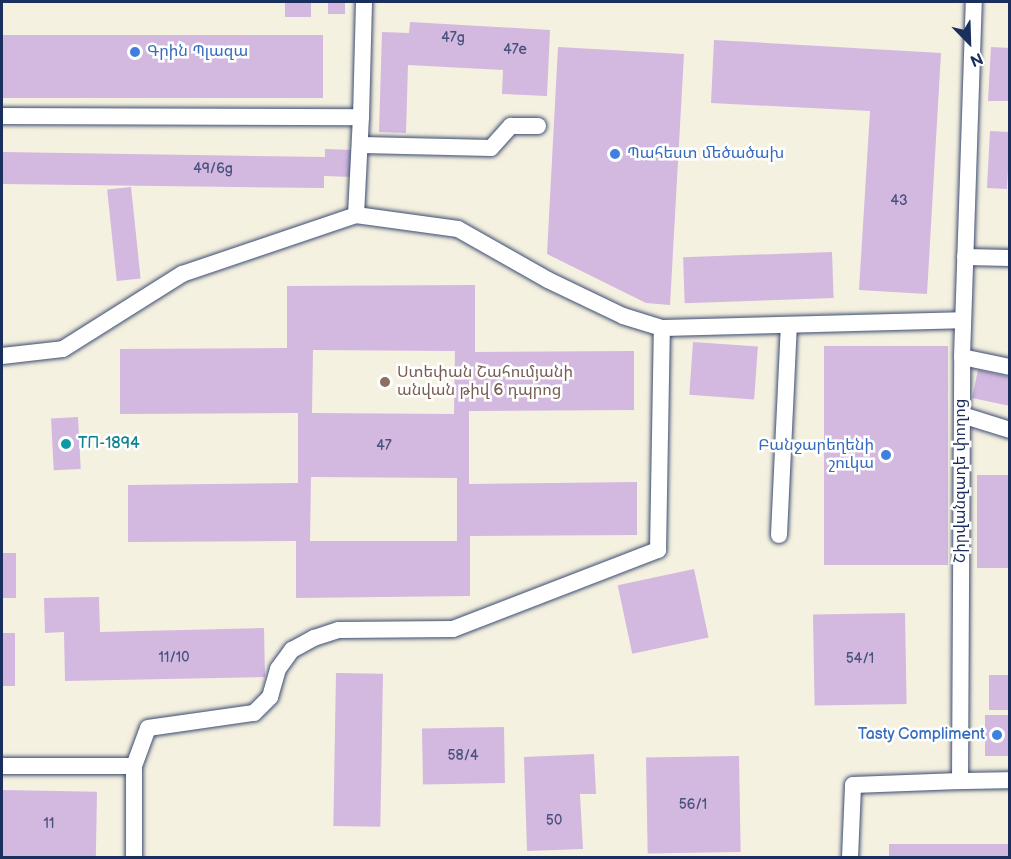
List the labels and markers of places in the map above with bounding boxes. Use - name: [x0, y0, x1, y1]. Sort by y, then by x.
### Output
- place label: Գրին Պլազա: [147, 42, 248, 62]
- marker: Գրին Պլազա: [128, 45, 142, 59]
- place label: Պահեստ մեծածախ: [627, 144, 784, 164]
- marker: Պահեստ մեծածախ: [608, 147, 622, 161]
- place label: Ստեփան Շահումյանի անվան թիվ 6 դպրոց: [397, 363, 573, 401]
- marker: Ստեփան Շահումյանի անվան թիվ 6 դպրոց: [378, 375, 392, 389]
- place label: ТП-1894: [78, 434, 140, 454]
- place label: Բանջարեղենի շուկա: [758, 436, 874, 474]
- marker: ТП-1894: [59, 437, 73, 451]
- marker: Բանջարեղենի շուկա: [879, 448, 893, 462]
- place label: Tasty Compliment: [857, 725, 985, 745]
- marker: Tasty Compliment: [990, 728, 1004, 742]

